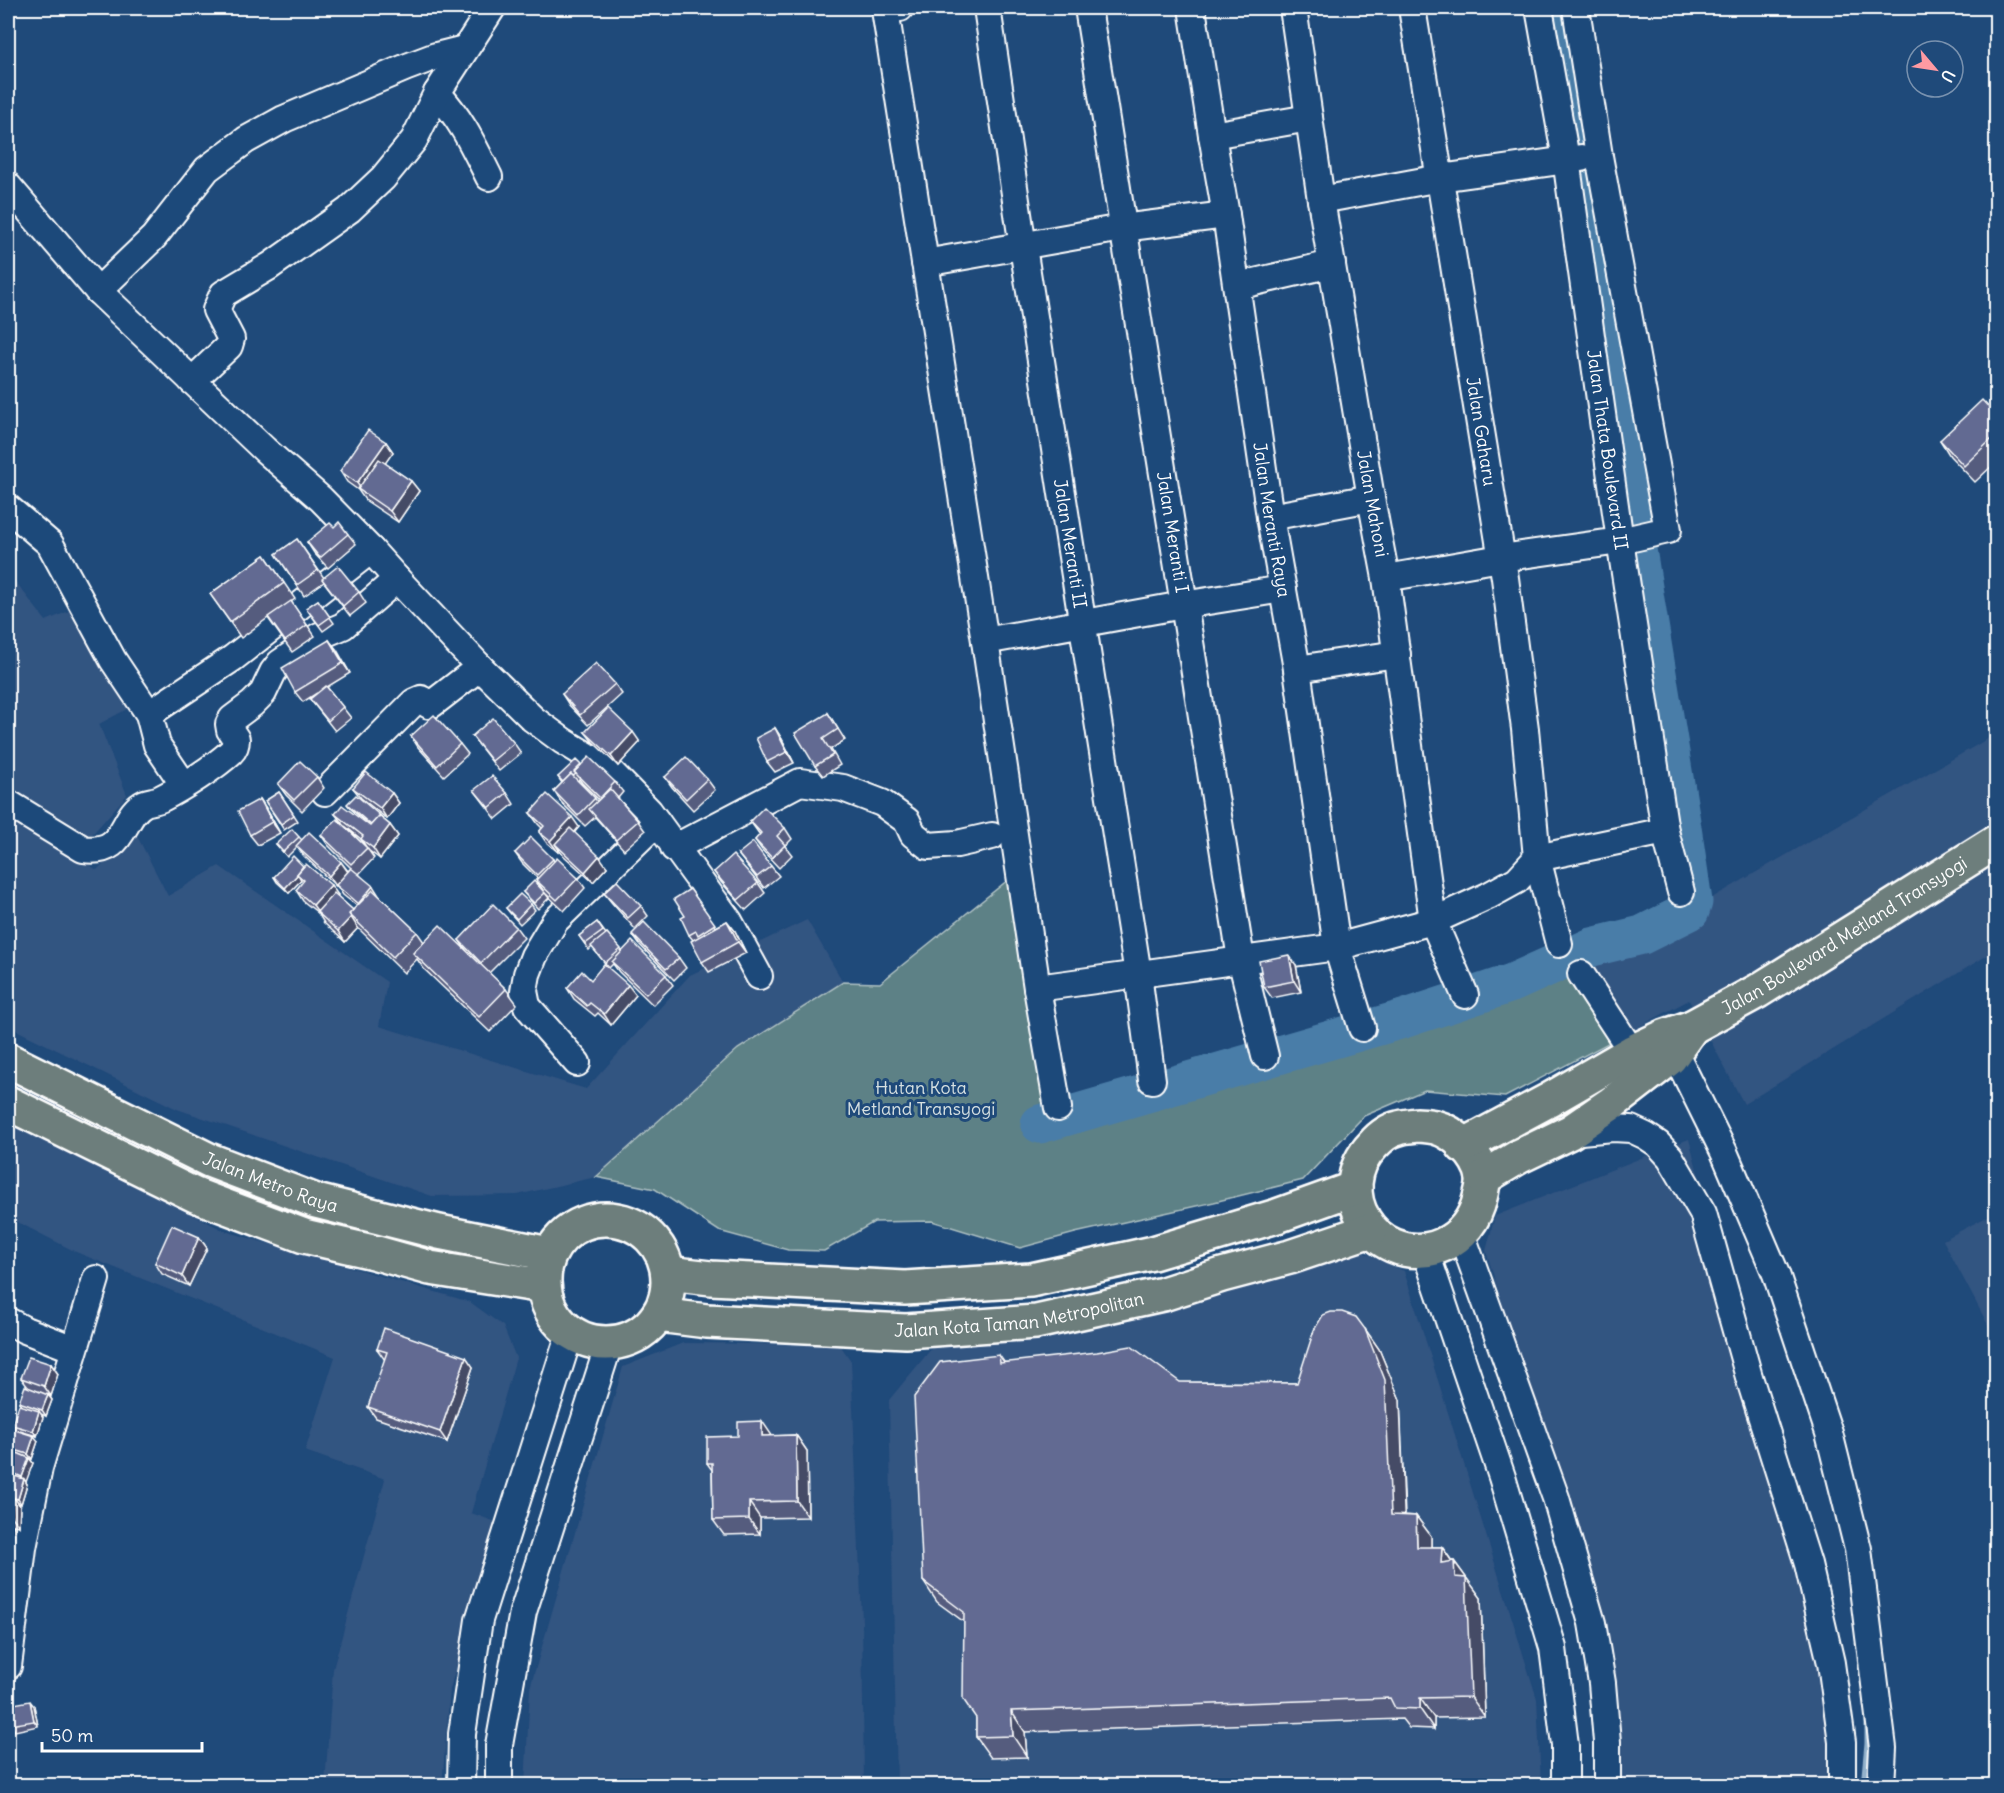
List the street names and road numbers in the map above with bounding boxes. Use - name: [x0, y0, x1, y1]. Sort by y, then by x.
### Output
- street label: Jalan Thata Boulevard II: [1582, 348, 1633, 552]
- street label: Jalan Gaharu: [1461, 375, 1502, 488]
- street label: Jalan Meranti Raya: [1248, 441, 1296, 599]
- street label: Jalan Mahoni: [1352, 448, 1394, 559]
- street label: Jalan Meranti I: [1152, 470, 1194, 595]
- street label: Jalan Meranti II: [1049, 477, 1092, 610]
- street label: Jalan Boulevard Metland Transyogi: [1717, 851, 1971, 1020]
- street label: Jalan Metro Raya: [199, 1147, 340, 1217]
- street label: Jalan Kota Taman Metropolitan: [894, 1287, 1146, 1342]

